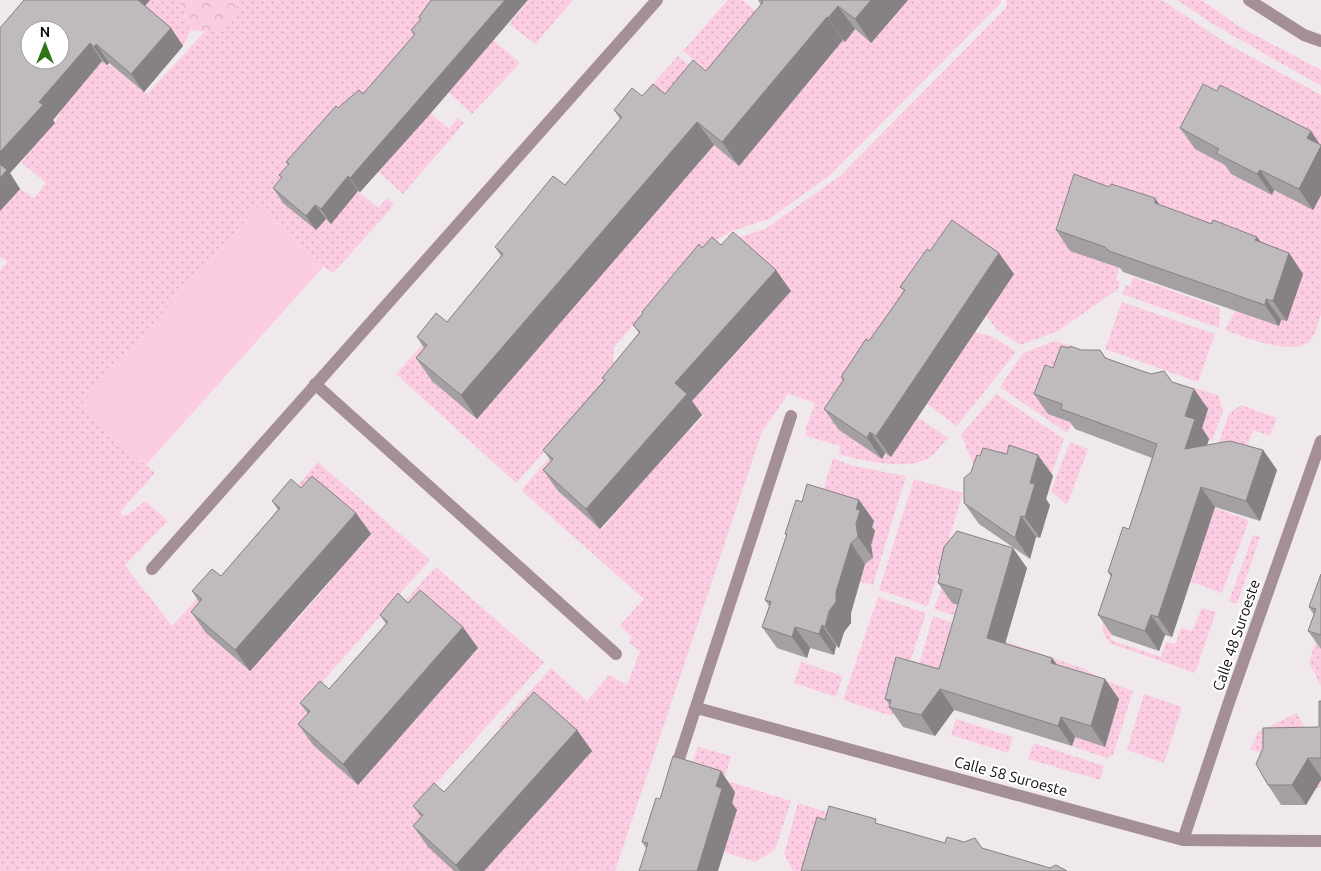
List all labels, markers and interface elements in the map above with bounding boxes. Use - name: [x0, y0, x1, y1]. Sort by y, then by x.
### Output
- north arrow: [20, 20, 70, 70]
- text: N: [40, 24, 50, 40]
- street label: Calle 48 Suroeste: [1209, 577, 1263, 693]
- street label: Calle 58 Suroeste: [952, 753, 1070, 799]

